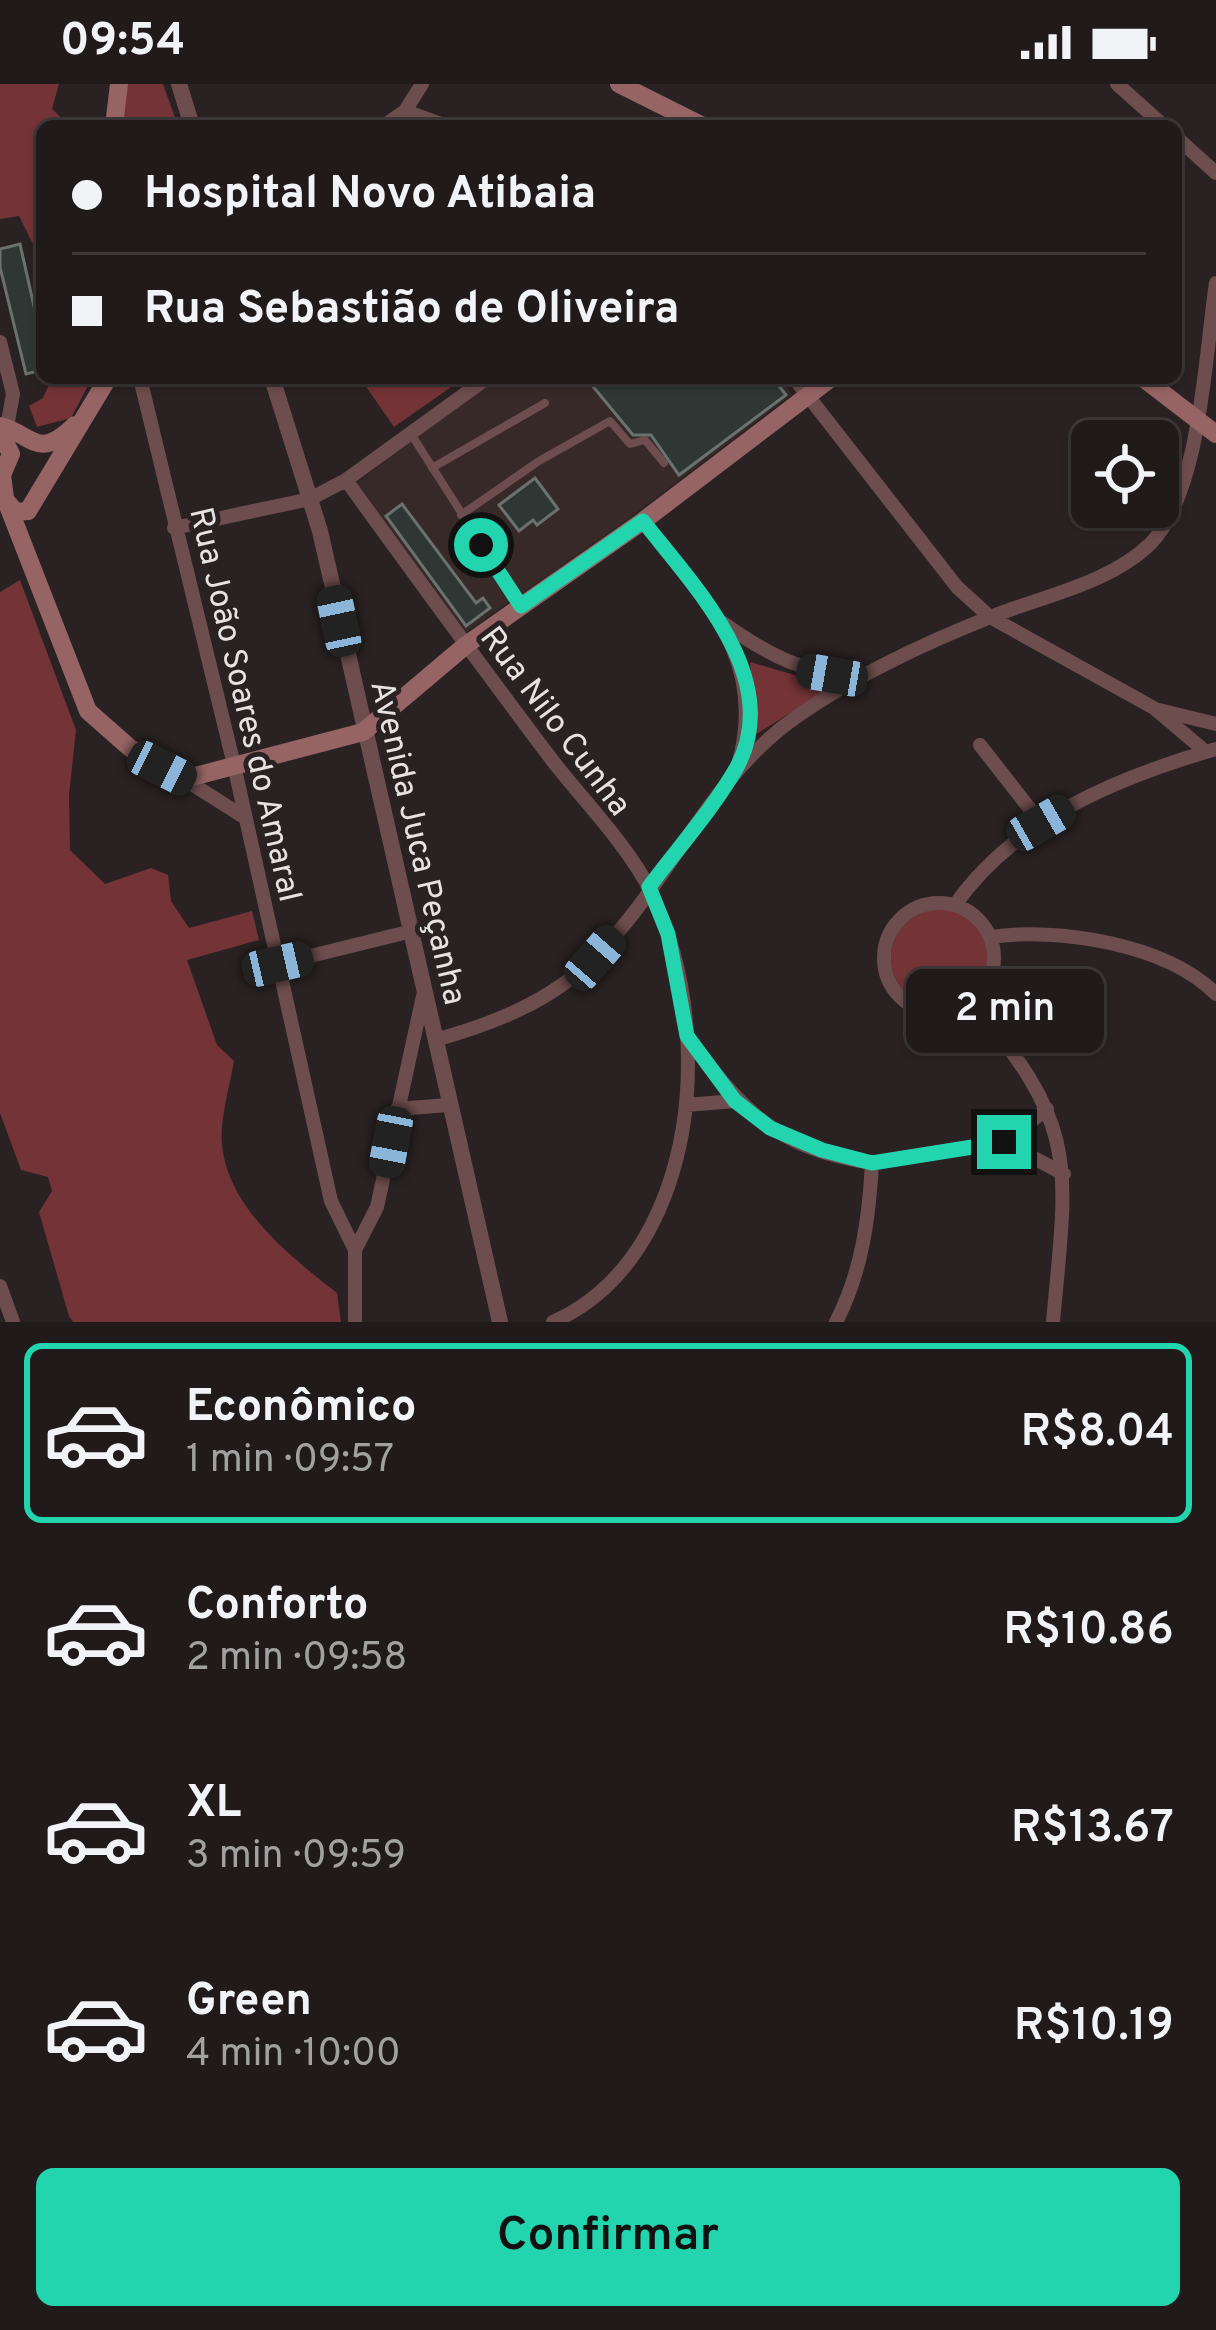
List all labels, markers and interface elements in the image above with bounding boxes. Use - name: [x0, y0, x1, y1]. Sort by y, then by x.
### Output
- text: 09:54: [60, 14, 185, 71]
- text: Hospital Novo Atibaia: [144, 167, 596, 224]
- text: Rua Sebastião de Oliveira: [144, 282, 679, 339]
- map controls: [1071, 420, 1179, 528]
- button: locate: [1071, 420, 1179, 528]
- street label: Rua João Soares do Amaral: [177, 503, 309, 906]
- route start: [454, 518, 508, 572]
- car: [314, 582, 364, 660]
- street label: Rua Nilo Cunha: [469, 619, 639, 826]
- car: [793, 651, 871, 699]
- street label: Avenida Juca Peçanha: [358, 677, 474, 1009]
- car: [122, 736, 202, 800]
- car: [1001, 789, 1081, 857]
- car: [558, 919, 632, 997]
- car: [239, 938, 317, 990]
- callout: 2 min: [905, 968, 1103, 1052]
- text: 2 min: [955, 986, 1055, 1035]
- car: [366, 1103, 416, 1181]
- route end: [977, 1115, 1031, 1169]
- icon: car: [42, 1379, 150, 1487]
- text: Econômico: [186, 1380, 416, 1437]
- text: R$8.04: [1021, 1405, 1174, 1462]
- text: 1 min · 09:57: [186, 1437, 394, 1486]
- icon: car: [42, 1577, 150, 1685]
- text: Conforto: [186, 1578, 369, 1635]
- text: R$10.86: [1003, 1603, 1174, 1660]
- text: 2 min · 09:58: [186, 1635, 407, 1684]
- icon: car: [42, 1775, 150, 1883]
- text: XL: [186, 1776, 241, 1833]
- text: R$13.67: [1011, 1801, 1174, 1858]
- text: 3 min · 09:59: [186, 1833, 406, 1882]
- icon: car: [42, 1973, 150, 2081]
- text: Green: [186, 1974, 312, 2031]
- text: R$10.19: [1014, 1999, 1174, 2056]
- text: 4 min · 10:00: [186, 2031, 401, 2080]
- button: Confirmar: [36, 2168, 1180, 2306]

